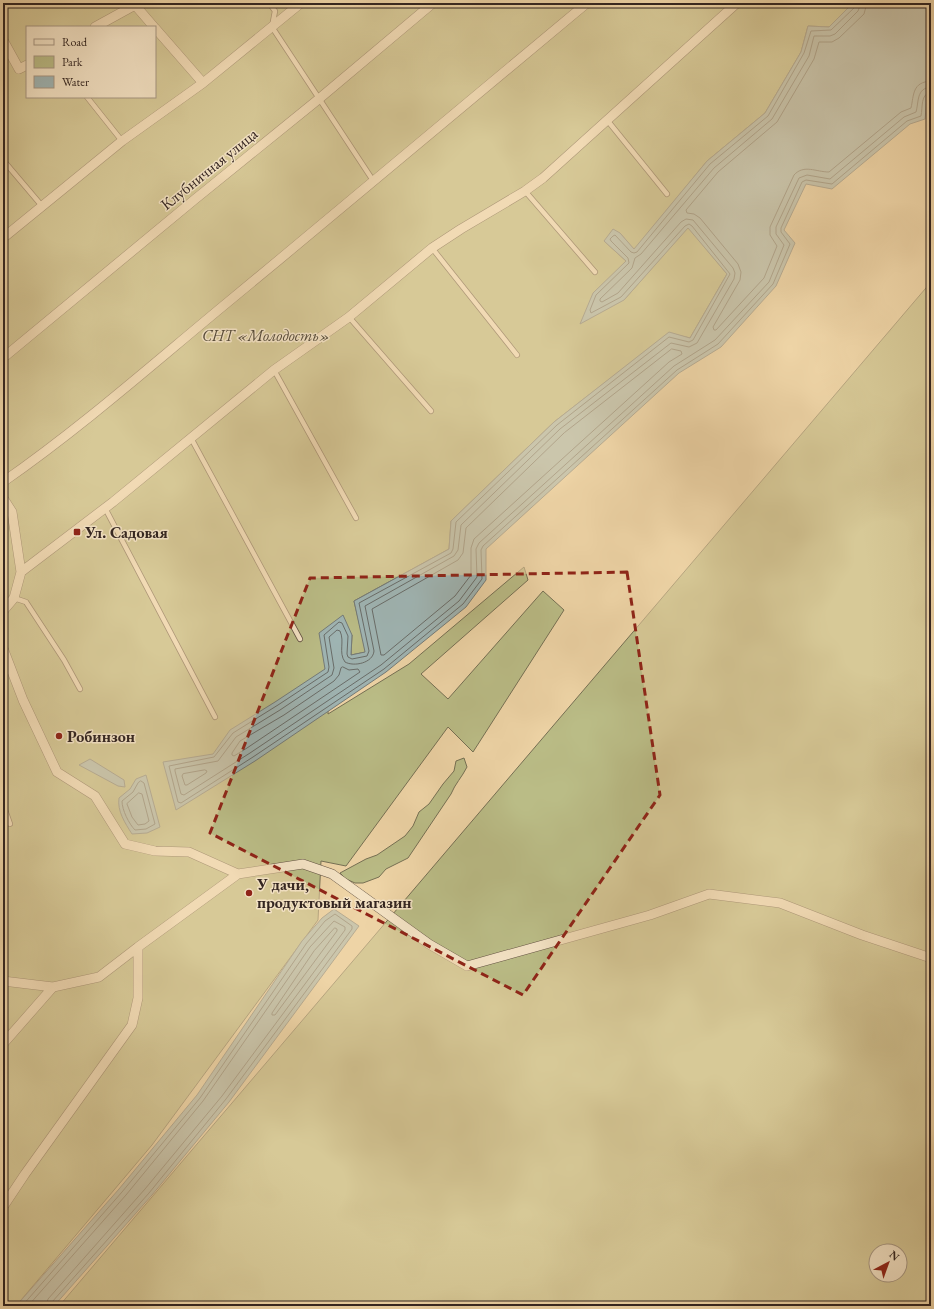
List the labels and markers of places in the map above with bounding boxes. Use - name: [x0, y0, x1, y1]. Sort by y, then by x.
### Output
- place label: Ул. Садовая: [84, 522, 168, 543]
- marker: Ул. Садовая: [72, 527, 82, 537]
- place label: Робинзон: [67, 726, 135, 747]
- marker: Робинзон: [54, 731, 64, 741]
- place label: У дачи, продуктовый магазин: [256, 874, 412, 913]
- marker: У дачи, продуктовый магазин: [244, 888, 254, 898]

